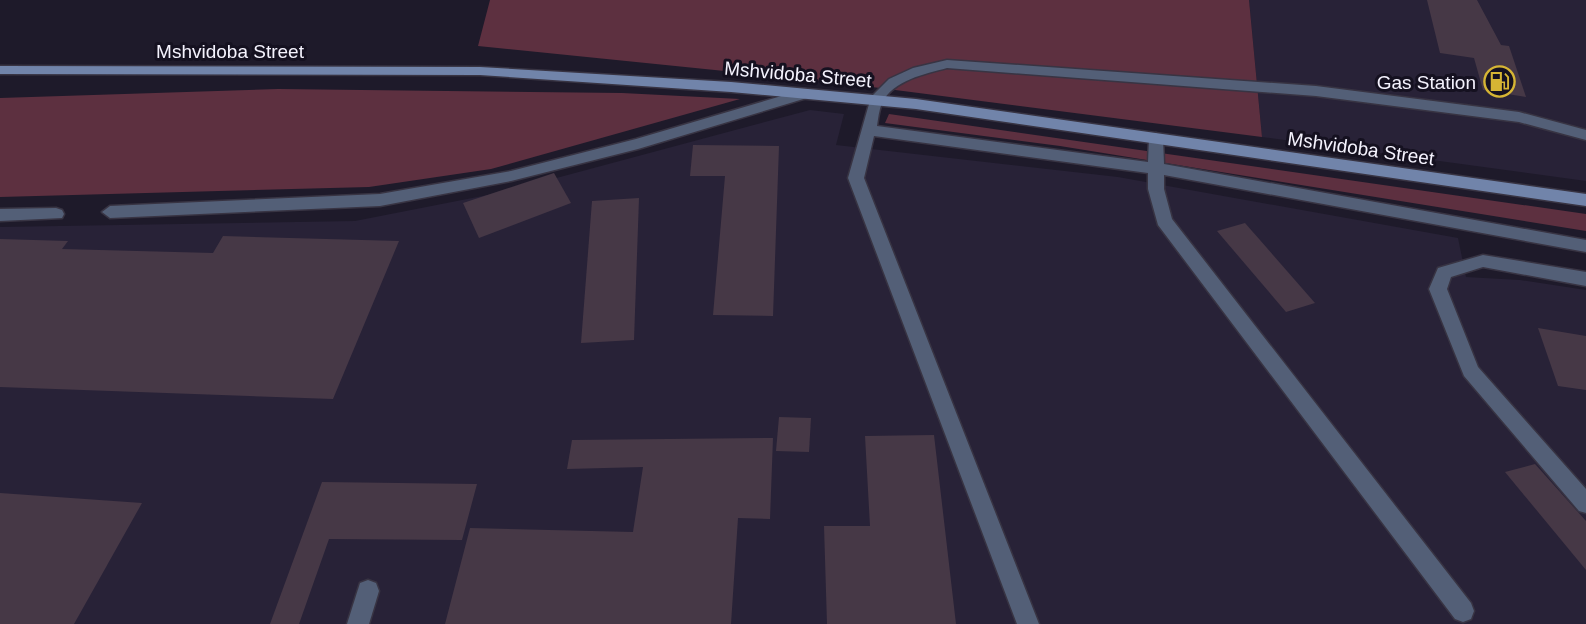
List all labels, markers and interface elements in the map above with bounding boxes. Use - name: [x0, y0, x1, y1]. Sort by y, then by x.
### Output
- street label: Mshvidoba Street: [156, 41, 305, 62]
- street label: Mshvidoba Street: [723, 58, 873, 91]
- fuel station icon: Gas Station: [1482, 65, 1516, 99]
- place label: Gas Station: [1377, 72, 1476, 93]
- street label: Mshvidoba Street: [1286, 128, 1436, 169]

